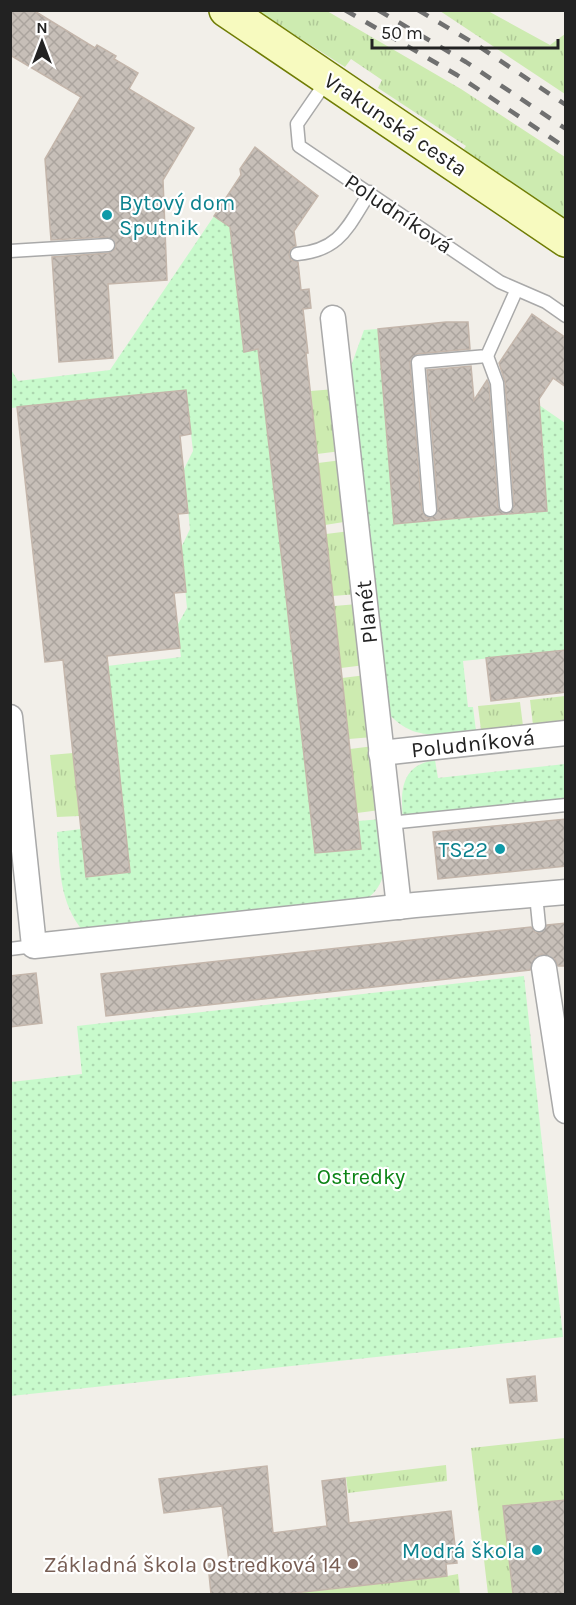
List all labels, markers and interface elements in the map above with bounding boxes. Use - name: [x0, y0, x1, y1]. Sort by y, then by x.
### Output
- north arrow: [12, 12, 72, 72]
- scale bar: [372, 12, 558, 50]
- text: N: [36, 18, 48, 37]
- text: 50 m: [381, 22, 423, 44]
- street label: Vrakunská cesta: [319, 67, 472, 182]
- street label: Poludníková: [340, 168, 457, 259]
- place label: Bytový dom Sputnik: [119, 190, 235, 241]
- marker: Bytový dom Sputnik: [100, 208, 114, 222]
- street label: Planét: [351, 579, 383, 645]
- street label: Poludníková: [410, 725, 536, 763]
- place label: TS22: [438, 837, 488, 863]
- marker: TS22: [493, 842, 507, 856]
- park label: Ostredky: [317, 1164, 405, 1190]
- place label: Modrá škola: [402, 1538, 525, 1564]
- marker: Modrá škola: [530, 1543, 544, 1557]
- place label: Základná škola Ostredková 14: [43, 1552, 341, 1578]
- marker: Základná škola Ostredková 14: [346, 1557, 360, 1571]

